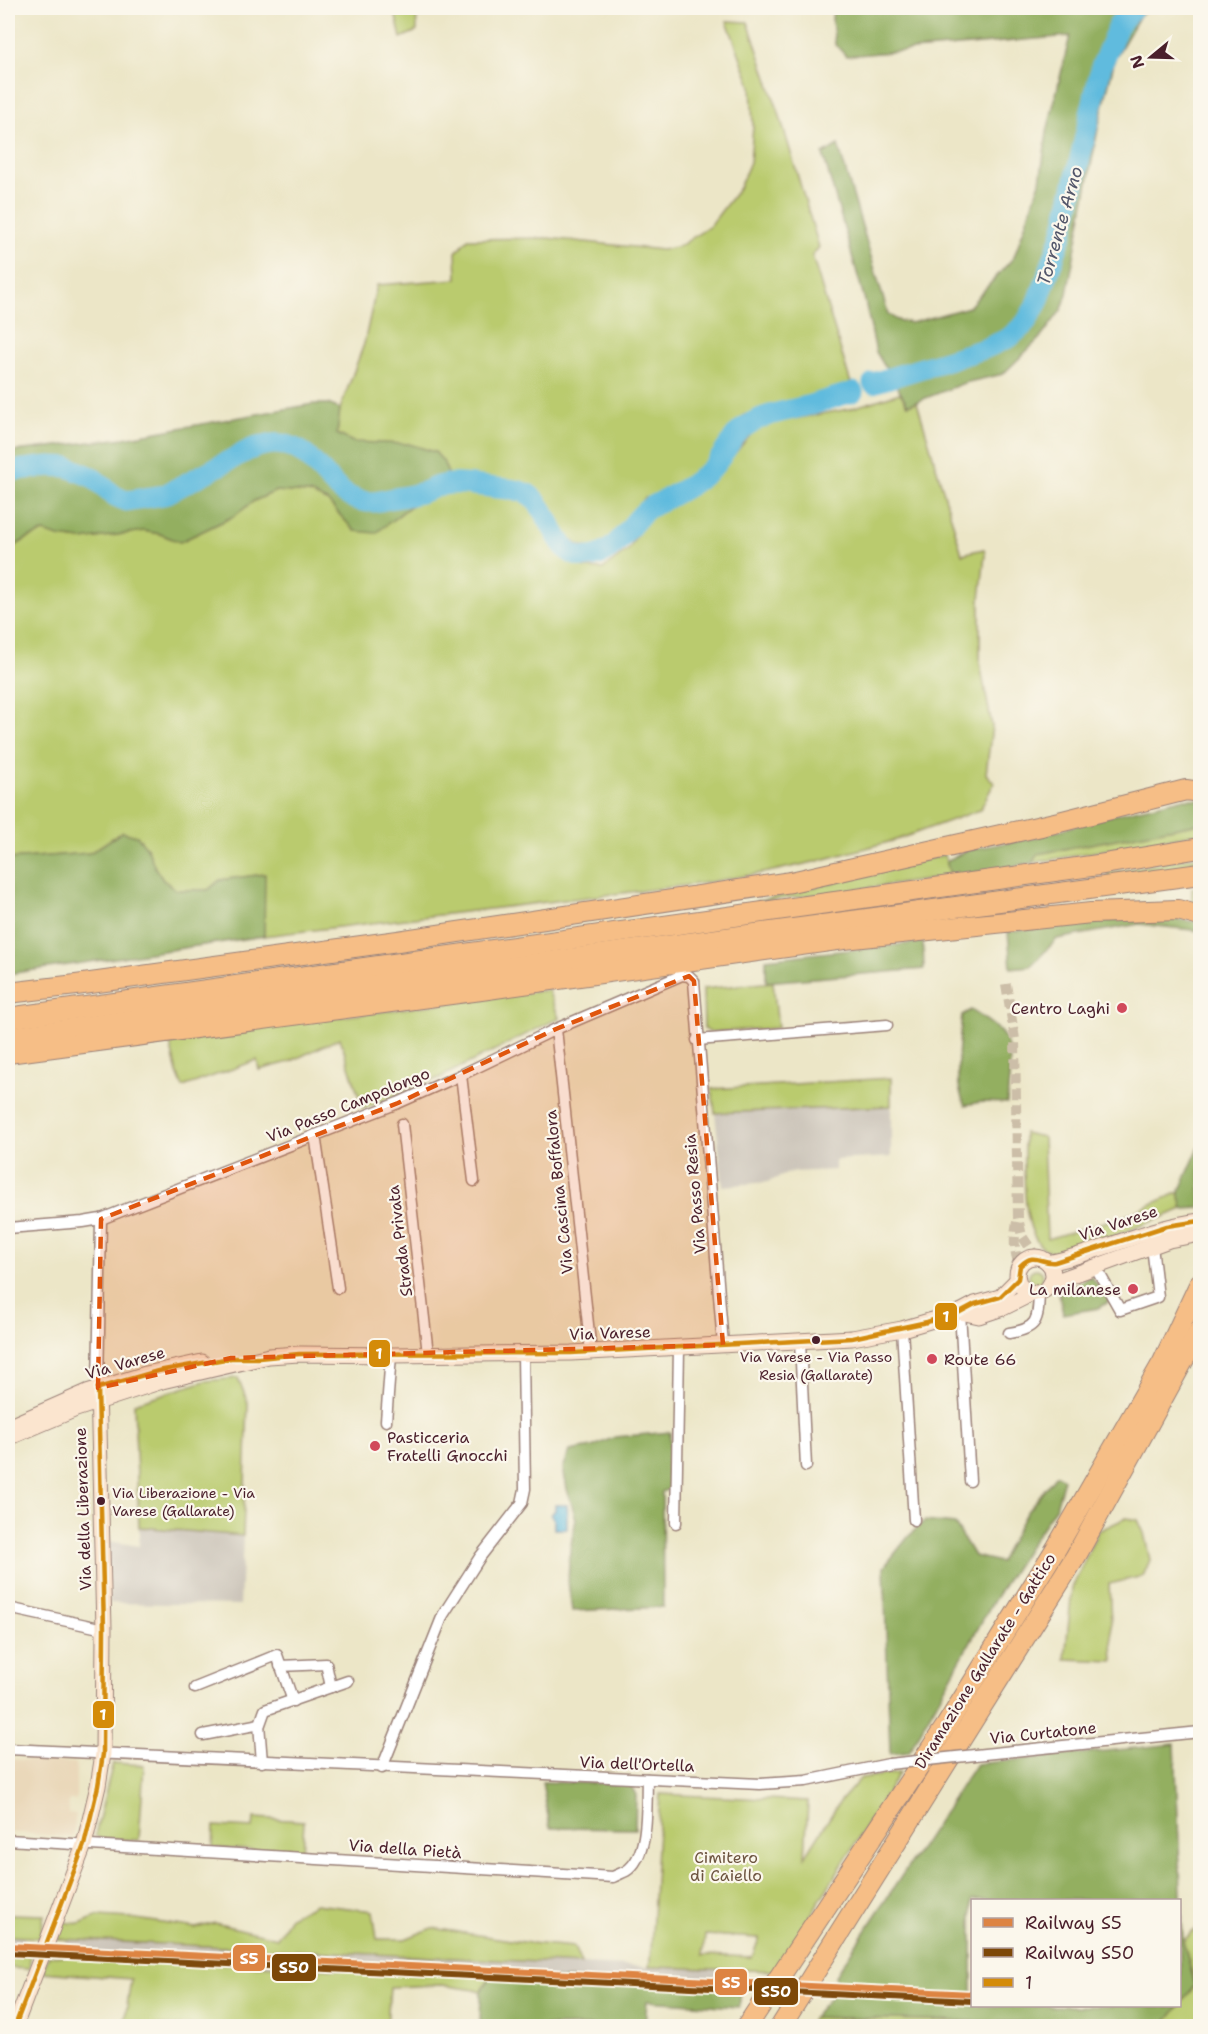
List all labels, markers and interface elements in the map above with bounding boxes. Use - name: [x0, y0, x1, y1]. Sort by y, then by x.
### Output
- north arrow: [1121, 27, 1181, 87]
- text: N: [1125, 52, 1149, 71]
- water label: Torrente Arno: [1031, 163, 1089, 288]
- place label: Centro Laghi: [1011, 998, 1110, 1019]
- marker: Centro Laghi: [1115, 1001, 1129, 1015]
- street label: Via Passo Campolongo: [263, 1063, 433, 1147]
- street label: Via Cascina Boffalora: [540, 1109, 578, 1275]
- street label: Via Passo Resia: [679, 1133, 711, 1255]
- street label: Strada Privata: [383, 1184, 417, 1298]
- street label: Via Varese: [1076, 1200, 1160, 1246]
- place label: La milanese: [1029, 1279, 1121, 1300]
- marker: La milanese: [1126, 1282, 1140, 1296]
- line badge: 1: [934, 1302, 958, 1331]
- text: 1: [942, 1306, 950, 1327]
- street label: Via Varese: [569, 1321, 651, 1345]
- marker: Via Varese - Via Passo Resia (Gallarate): [810, 1334, 822, 1346]
- line badge: 1: [368, 1339, 391, 1368]
- street label: Via Varese: [83, 1342, 167, 1384]
- text: 1: [375, 1343, 383, 1364]
- place label: Via Varese - Via Passo Resia (Gallarate): [740, 1348, 892, 1384]
- place label: Route 66: [944, 1349, 1016, 1370]
- marker: Route 66: [925, 1352, 939, 1366]
- street label: Via della Liberazione: [70, 1427, 96, 1591]
- place label: Pasticceria Fratelli Gnocchi: [387, 1427, 508, 1466]
- marker: Pasticceria Fratelli Gnocchi: [368, 1439, 382, 1453]
- place label: Via Liberazione - Via Varese (Gallarate): [112, 1484, 255, 1520]
- marker: Via Liberazione - Via Varese (Gallarate): [95, 1495, 107, 1507]
- street label: Diramazione Gallarate - Gattico: [910, 1549, 1060, 1773]
- line badge: 1: [92, 1700, 115, 1729]
- text: 1: [99, 1704, 107, 1725]
- street label: Via Curtatone: [989, 1717, 1097, 1749]
- street label: Via dell'Ortella: [579, 1752, 695, 1777]
- street label: Via della Pietà: [348, 1835, 462, 1863]
- park label: Cimitero di Caiello: [690, 1847, 762, 1886]
- legend: [971, 1899, 1181, 2007]
- text: Railway S5: [1025, 1911, 1122, 1935]
- text: Railway S50: [1025, 1941, 1134, 1965]
- line badge: S5: [232, 1944, 266, 1972]
- text: S5: [239, 1948, 259, 1969]
- line badge: S50: [271, 1953, 317, 1982]
- text: S50: [279, 1957, 309, 1978]
- line badge: S5: [714, 1968, 748, 1996]
- text: 1: [1025, 1971, 1033, 1995]
- text: S5: [721, 1972, 741, 1993]
- line badge: S50: [753, 1977, 799, 2006]
- text: S50: [761, 1981, 791, 2002]

